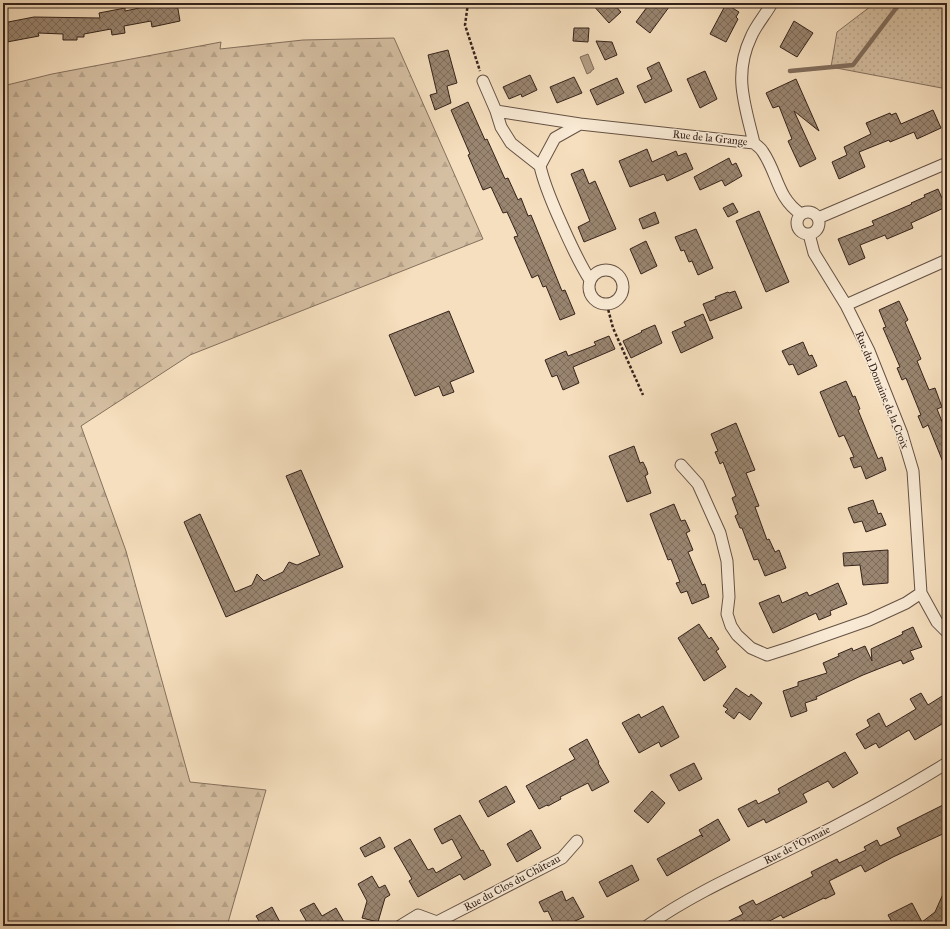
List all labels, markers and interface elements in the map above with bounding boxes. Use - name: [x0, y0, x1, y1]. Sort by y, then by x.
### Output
- street label: Rue de la Grange: [672, 128, 749, 148]
- street label: Rue du Domaine de la Croix: [852, 329, 912, 451]
- street label: Rue de l'Ormaie: [762, 823, 833, 867]
- street label: Rue du Clos du Château: [461, 852, 563, 914]

